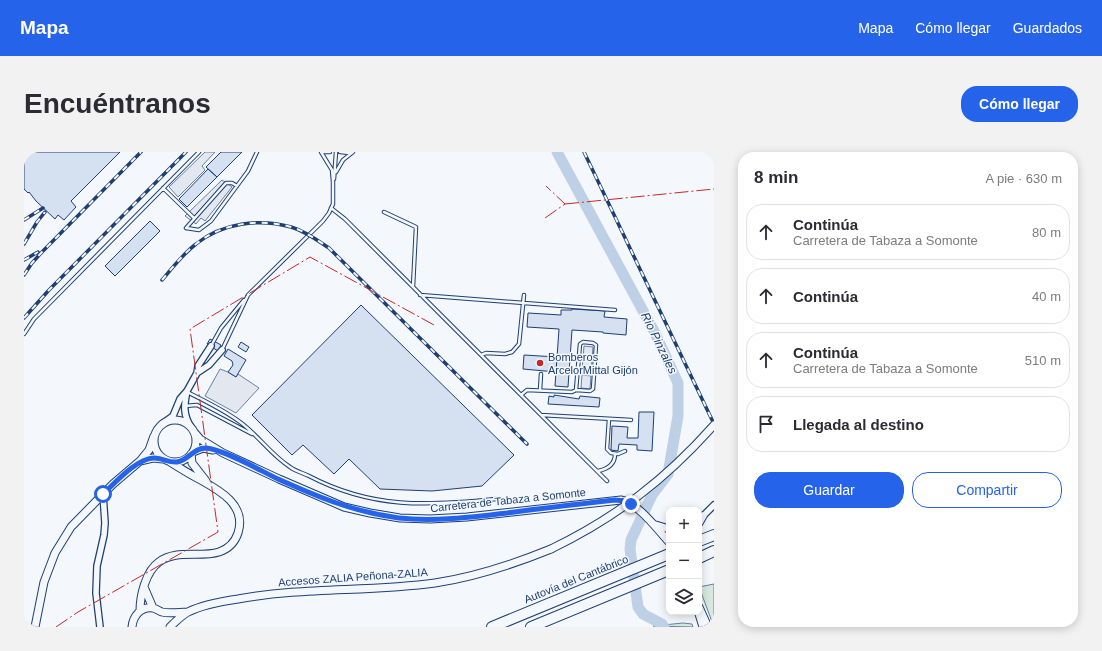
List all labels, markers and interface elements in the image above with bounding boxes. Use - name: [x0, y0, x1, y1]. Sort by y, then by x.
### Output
- text: Mapa: [20, 17, 69, 38]
- text: Mapa: [858, 20, 893, 36]
- text: Cómo llegar: [915, 20, 991, 36]
- text: Guardados: [1013, 20, 1082, 36]
- button: Cómo llegar: [961, 86, 1078, 122]
- text: Encuéntranos: [24, 88, 211, 119]
- text: 8 min: [754, 168, 798, 187]
- text: A pie · 630 m: [985, 171, 1062, 186]
- text: Continúa: [793, 216, 858, 233]
- icon: ahead: [755, 221, 777, 243]
- text: 80 m: [1032, 225, 1061, 240]
- text: Carretera de Tabaza a Somonte: [793, 233, 978, 248]
- icon: ahead: [755, 285, 777, 307]
- text: Continúa: [793, 288, 858, 305]
- text: 40 m: [1032, 289, 1061, 304]
- water label: Rio Pinzales: [638, 310, 680, 376]
- text: Continúa: [793, 344, 858, 361]
- icon: ahead: [755, 349, 777, 371]
- place label: Bomberos ArcelorMittal Gijón: [548, 351, 638, 376]
- text: 510 m: [1025, 353, 1061, 368]
- marker: Bomberos ArcelorMittal Gijón: [535, 358, 545, 368]
- text: Carretera de Tabaza a Somonte: [793, 361, 978, 376]
- icon: arrive: [755, 413, 777, 435]
- text: Llegada al destino: [793, 416, 924, 433]
- button: Guardar: [754, 472, 904, 508]
- button: Compartir: [912, 472, 1062, 508]
- route start: [94, 485, 112, 503]
- street label: Carretera de Tabaza a Somonte: [430, 486, 586, 514]
- route end: [622, 495, 640, 513]
- map controls: [666, 507, 702, 615]
- button: +: [666, 507, 702, 543]
- button: −: [666, 543, 702, 579]
- street label: Autovía del Cantábrico: [522, 553, 630, 605]
- street label: Accesos ZALIA Peñona-ZALIA: [278, 566, 429, 588]
- button: layers: [666, 579, 702, 615]

